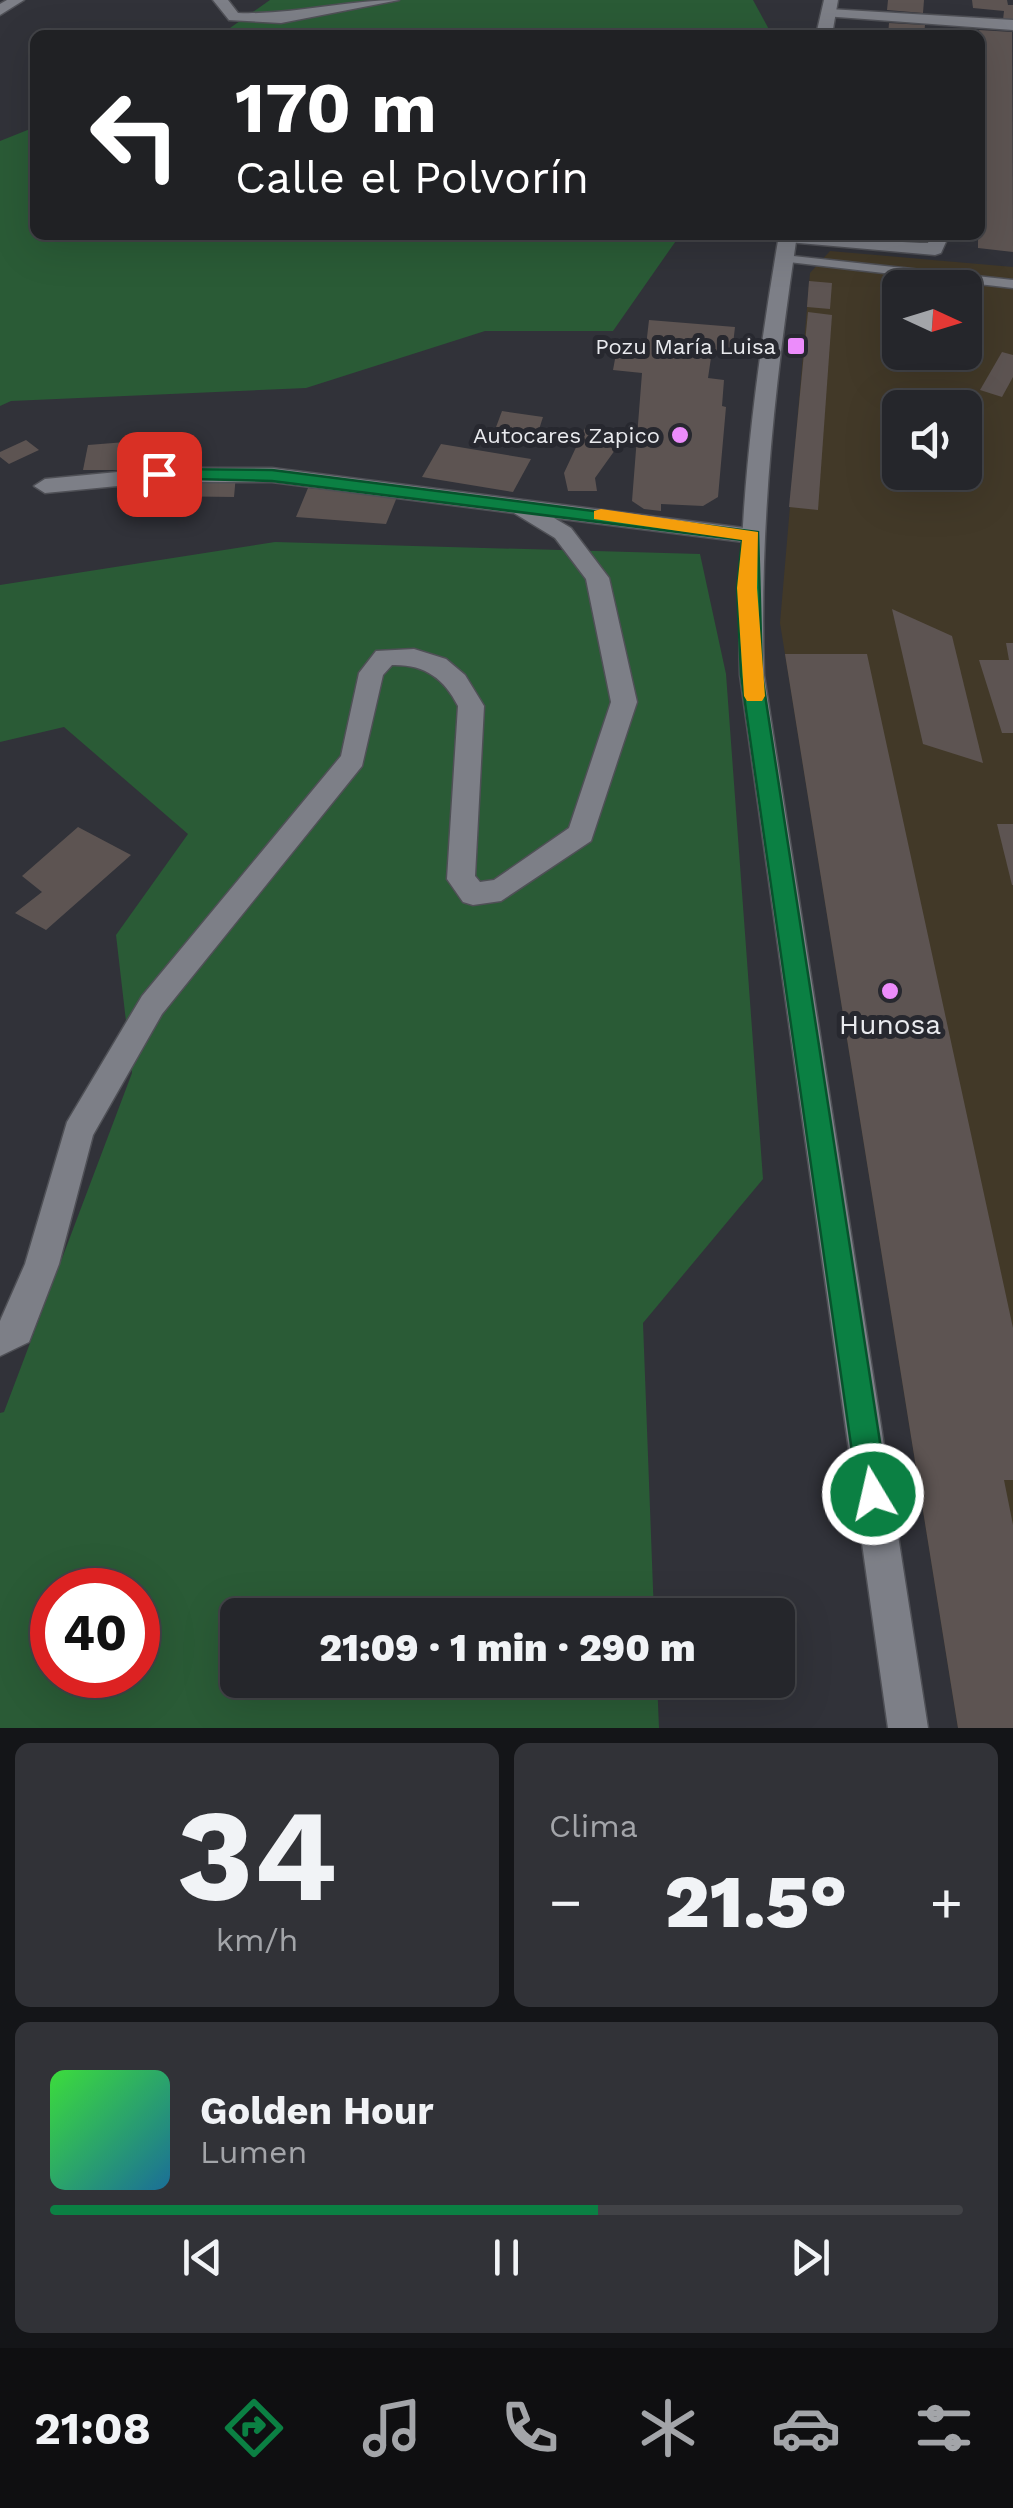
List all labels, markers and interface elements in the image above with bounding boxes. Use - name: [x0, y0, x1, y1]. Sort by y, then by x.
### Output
- text: 170 m: [235, 67, 437, 149]
- icon: left: [70, 70, 200, 200]
- text: Calle el Polvorín: [235, 151, 589, 204]
- north arrow: [882, 270, 982, 370]
- map controls: [882, 270, 982, 490]
- place label: Pozu María Luisa: [595, 334, 776, 359]
- marker: Pozu María Luisa: [785, 335, 807, 357]
- button: sound: [882, 390, 982, 490]
- place label: Autocares Zapico: [473, 423, 660, 448]
- marker: Autocares Zapico: [669, 424, 691, 446]
- pin: [117, 432, 202, 517]
- icon: arrive: [132, 447, 187, 502]
- marker: Hunosa: [879, 980, 901, 1002]
- place label: Hunosa: [839, 1008, 941, 1041]
- position arrow: [821, 1442, 925, 1546]
- speed limit sign: 40: [30, 1568, 160, 1698]
- text: 21:09 · 1 min · 290 m: [319, 1626, 696, 1670]
- text: 34: [176, 1779, 338, 1932]
- text: Clima: [549, 1807, 638, 1845]
- text: 21.5°: [665, 1857, 847, 1945]
- text: −: [549, 1870, 582, 1934]
- text: +: [930, 1870, 963, 1934]
- text: km/h: [216, 1921, 298, 1959]
- text: Golden Hour: [200, 2089, 434, 2133]
- text: Lumen: [200, 2133, 307, 2171]
- icon: previous: [175, 2230, 230, 2285]
- icon: pause: [479, 2230, 534, 2285]
- icon: next: [783, 2230, 838, 2285]
- icon: directions: [219, 2393, 289, 2463]
- icon: music: [357, 2393, 427, 2463]
- icon: phone: [495, 2393, 565, 2463]
- icon: climate: [633, 2393, 703, 2463]
- icon: car: [771, 2393, 841, 2463]
- icon: filters: [909, 2393, 979, 2463]
- text: 21:08: [34, 2402, 151, 2455]

